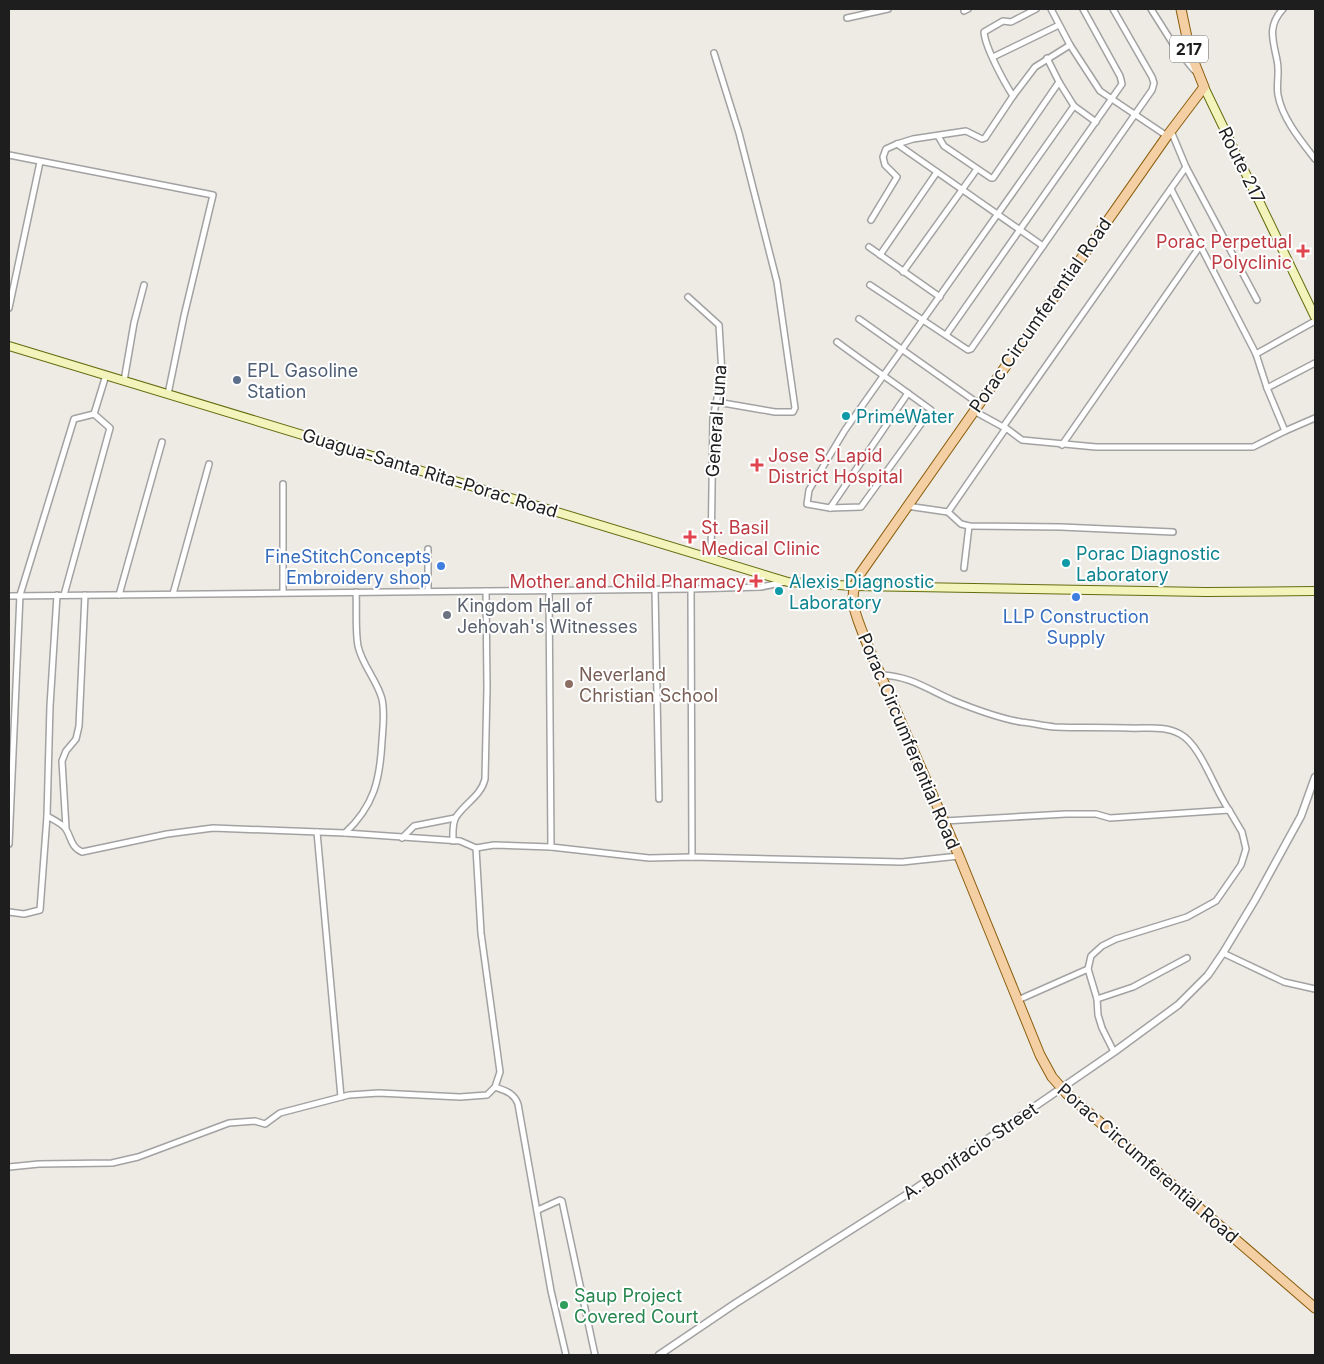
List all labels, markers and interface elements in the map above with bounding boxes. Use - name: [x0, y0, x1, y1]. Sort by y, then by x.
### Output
- road number: 217: [1170, 36, 1208, 62]
- street label: Route 217: [1214, 123, 1270, 207]
- street label: Porac Circumferential Road: [965, 214, 1115, 416]
- place label: Porac Perpetual Polyclinic: [1156, 231, 1292, 273]
- marker: Porac Perpetual Polyclinic: [1296, 244, 1310, 258]
- place label: EPL Gasoline Station: [247, 360, 358, 402]
- street label: General Luna: [702, 364, 730, 478]
- marker: EPL Gasoline Station: [231, 374, 243, 386]
- place label: PrimeWater: [856, 406, 954, 427]
- marker: PrimeWater: [840, 410, 852, 422]
- street label: Guagua-Santa Rita-Porac Road: [300, 424, 560, 522]
- place label: Jose S. Lapid District Hospital: [768, 445, 903, 487]
- marker: Jose S. Lapid District Hospital: [750, 458, 764, 472]
- place label: St. Basil Medical Clinic: [701, 517, 820, 559]
- marker: St. Basil Medical Clinic: [683, 530, 697, 544]
- place label: Porac Diagnostic Laboratory: [1076, 543, 1220, 585]
- place label: FineStitchConcepts Embroidery shop: [265, 546, 431, 588]
- marker: Porac Diagnostic Laboratory: [1060, 557, 1072, 569]
- marker: FineStitchConcepts Embroidery shop: [435, 560, 447, 572]
- place label: Mother and Child Pharmacy: [509, 571, 746, 592]
- place label: Alexis Diagnostic Laboratory: [789, 571, 935, 613]
- marker: Mother and Child Pharmacy: [750, 575, 762, 587]
- marker: Alexis Diagnostic Laboratory: [773, 585, 785, 597]
- marker: LLP Construction Supply: [1070, 591, 1082, 603]
- place label: Kingdom Hall of Jehovah's Witnesses: [457, 595, 638, 637]
- place label: LLP Construction Supply: [1003, 606, 1149, 648]
- marker: Kingdom Hall of Jehovah's Witnesses: [441, 609, 453, 621]
- street label: Porac Circumferential Road: [854, 630, 964, 852]
- place label: Neverland Christian School: [579, 664, 718, 706]
- marker: Neverland Christian School: [563, 678, 575, 690]
- street label: Porac Circumferential Road: [1053, 1079, 1243, 1247]
- street label: A. Bonifacio Street: [899, 1098, 1041, 1204]
- place label: Saup Project Covered Court: [574, 1285, 699, 1327]
- marker: Saup Project Covered Court: [558, 1299, 570, 1311]

